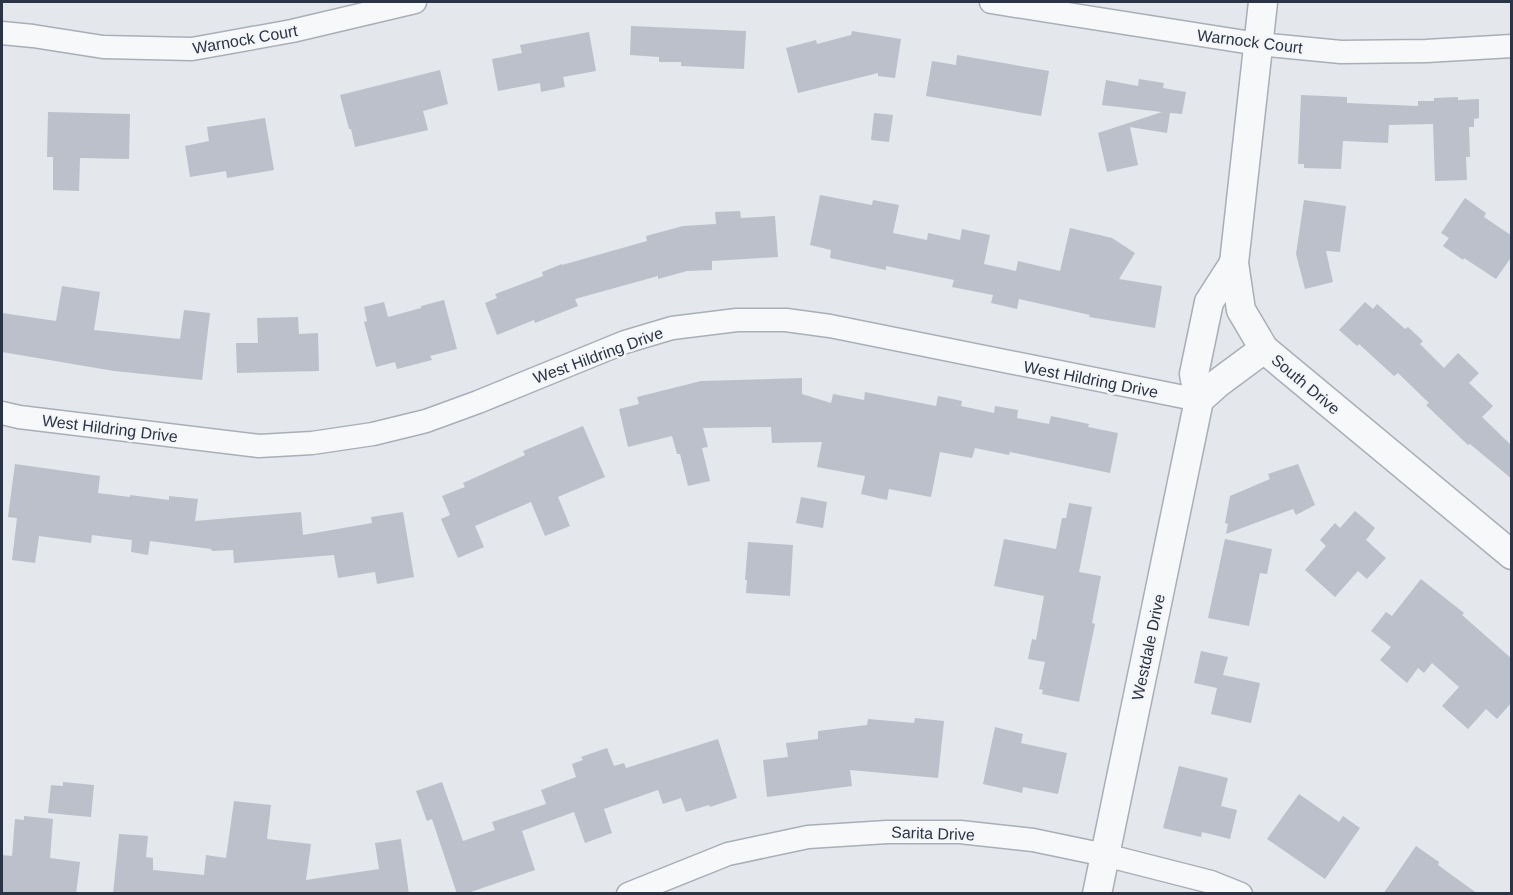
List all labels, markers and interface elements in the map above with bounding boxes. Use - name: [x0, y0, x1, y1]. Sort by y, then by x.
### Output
- street label: Warnock Court: [191, 22, 299, 57]
- street label: Warnock Court: [1196, 27, 1304, 56]
- street label: West Hildring Drive: [531, 324, 665, 387]
- street label: South Drive: [1268, 351, 1343, 418]
- street label: West Hildring Drive: [1022, 358, 1160, 401]
- street label: West Hildring Drive: [41, 412, 179, 445]
- street label: Westdale Drive: [1129, 592, 1168, 702]
- street label: Sarita Drive: [891, 824, 975, 843]

